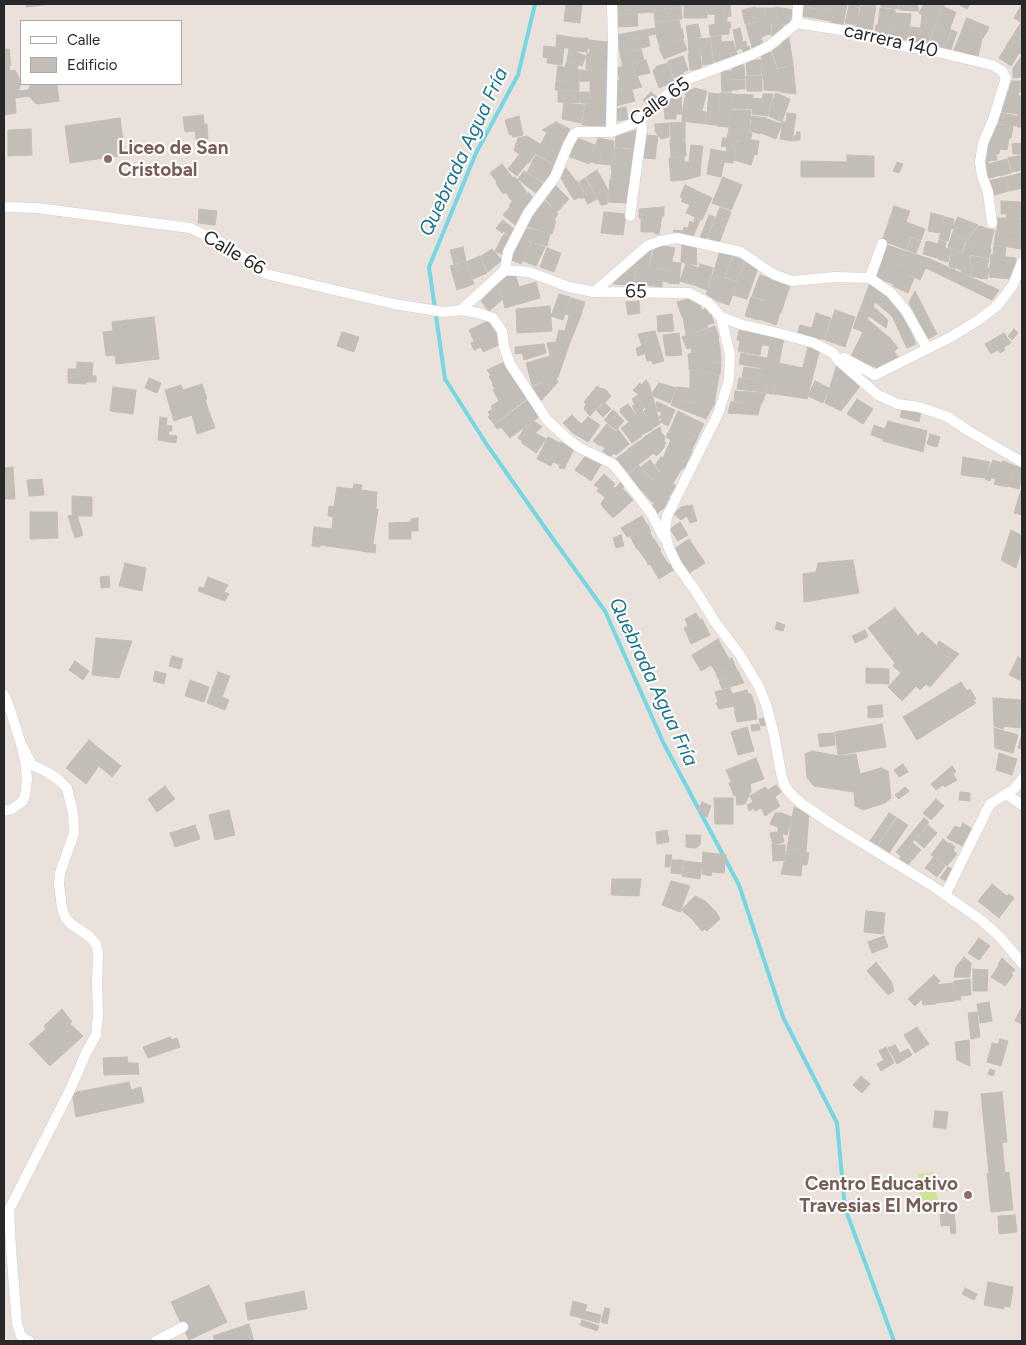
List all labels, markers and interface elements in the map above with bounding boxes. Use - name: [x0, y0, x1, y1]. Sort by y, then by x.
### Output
- street label: carrera 140: [842, 19, 940, 63]
- legend: [20, 20, 182, 85]
- text: Calle: [67, 31, 100, 49]
- text: Edificio: [67, 56, 117, 74]
- water label: Quebrada Agua Fría: [414, 64, 514, 240]
- street label: Calle 65: [626, 73, 694, 131]
- place label: Liceo de San Cristobal: [118, 137, 228, 181]
- marker: Liceo de San Cristobal: [102, 153, 114, 165]
- street label: Calle 66: [199, 226, 269, 280]
- street label: 65: [625, 280, 647, 304]
- water label: Quebrada Agua Fría: [603, 594, 703, 770]
- place label: Centro Educativo Travesias El Morro: [799, 1173, 958, 1217]
- marker: Centro Educativo Travesias El Morro: [962, 1189, 974, 1201]

